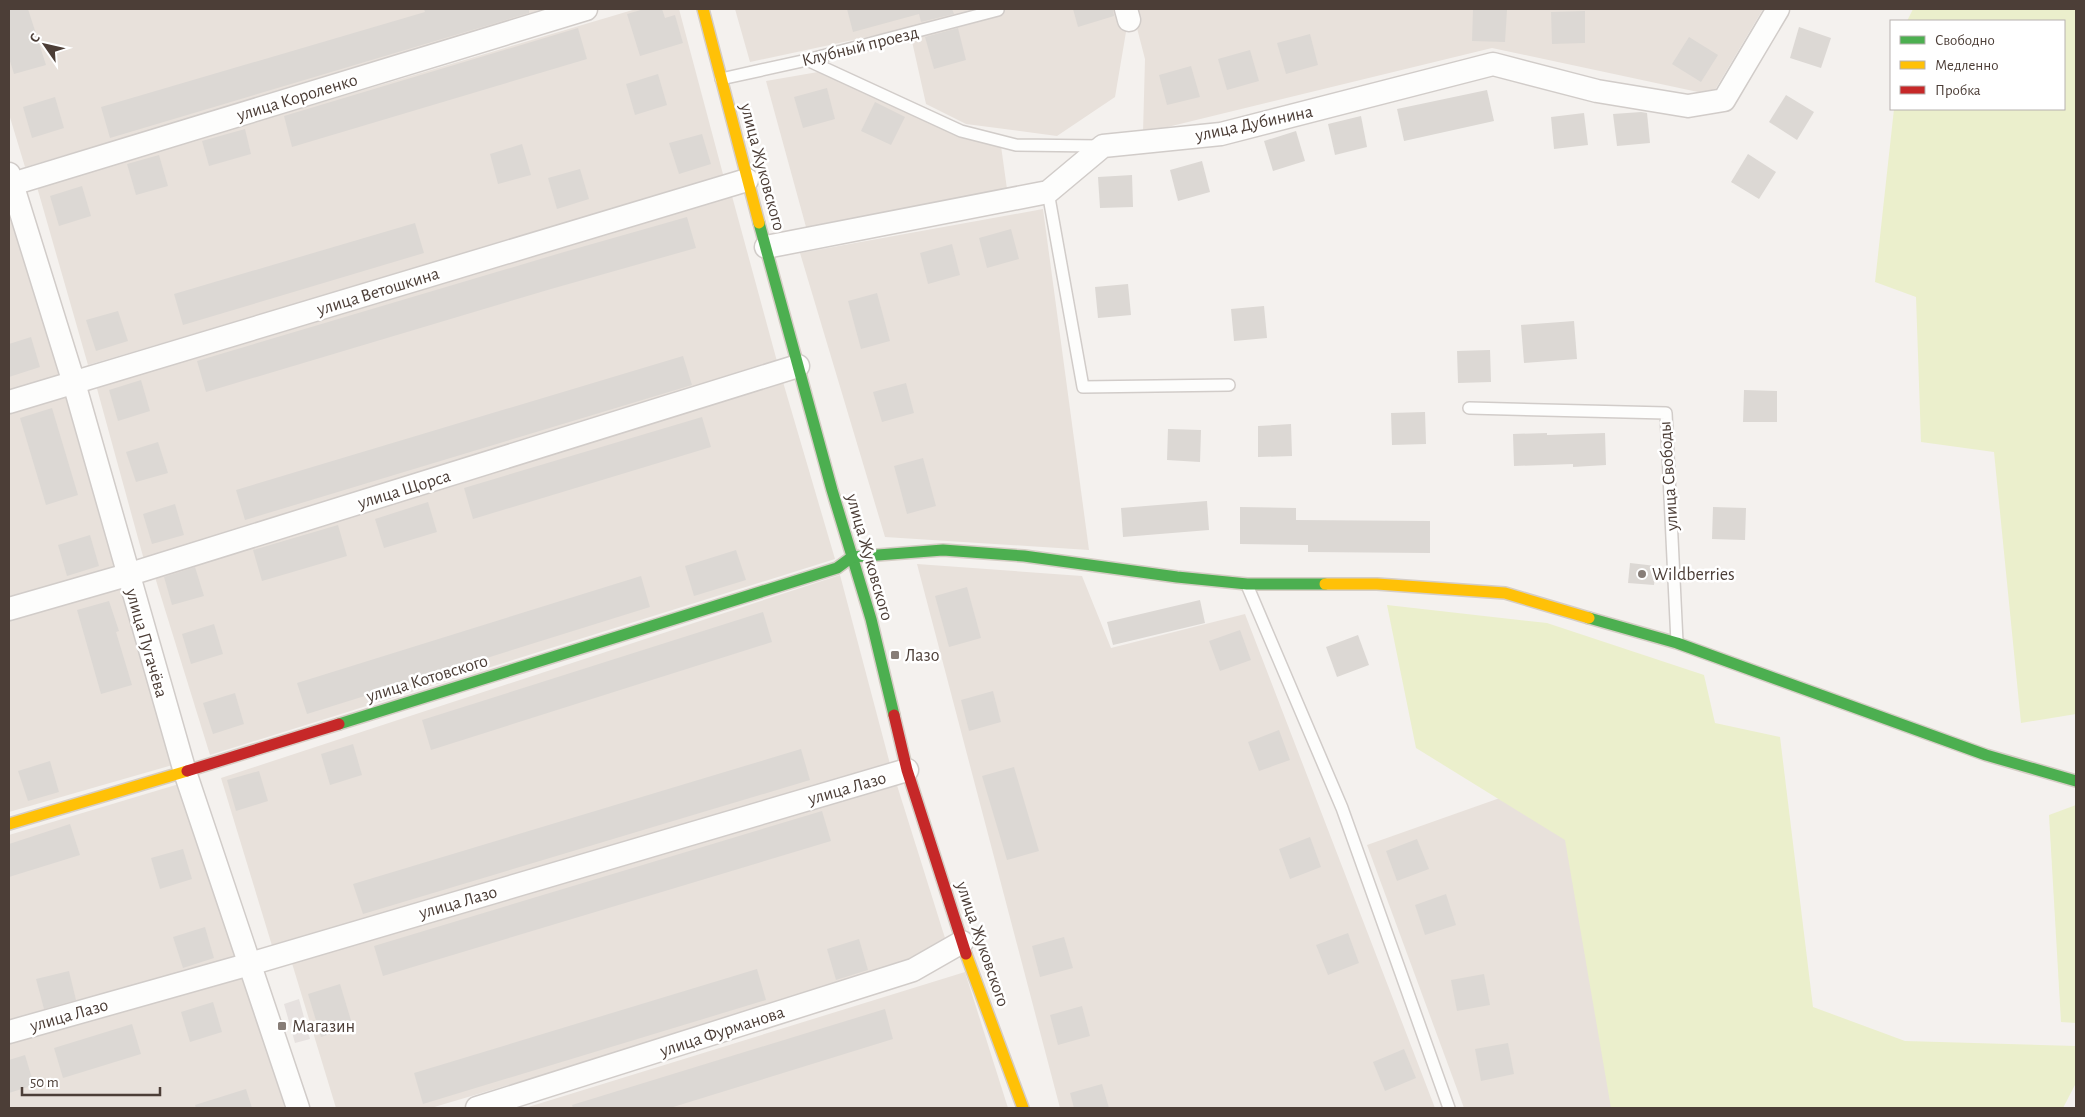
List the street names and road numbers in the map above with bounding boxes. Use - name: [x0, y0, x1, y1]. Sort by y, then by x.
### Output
- street label: Клубный проезд: [800, 23, 920, 70]
- street label: улица Короленко: [234, 71, 360, 125]
- street label: улица Жуковского: [736, 101, 788, 233]
- street label: улица Дубинина: [1193, 102, 1315, 145]
- street label: улица Ветошкина: [314, 265, 442, 319]
- street label: улица Свободы: [1655, 420, 1682, 533]
- street label: улица Щорса: [355, 467, 453, 513]
- street label: улица Жуковского: [842, 491, 896, 623]
- street label: улица Пугачёва: [122, 586, 170, 700]
- street label: улица Котовского: [364, 652, 490, 706]
- street label: улица Лазо: [805, 769, 888, 809]
- street label: улица Жуковского: [952, 879, 1012, 1009]
- street label: улица Лазо: [416, 883, 499, 923]
- street label: улица Лазо: [27, 996, 110, 1036]
- street label: улица Фурманова: [657, 1003, 787, 1061]

